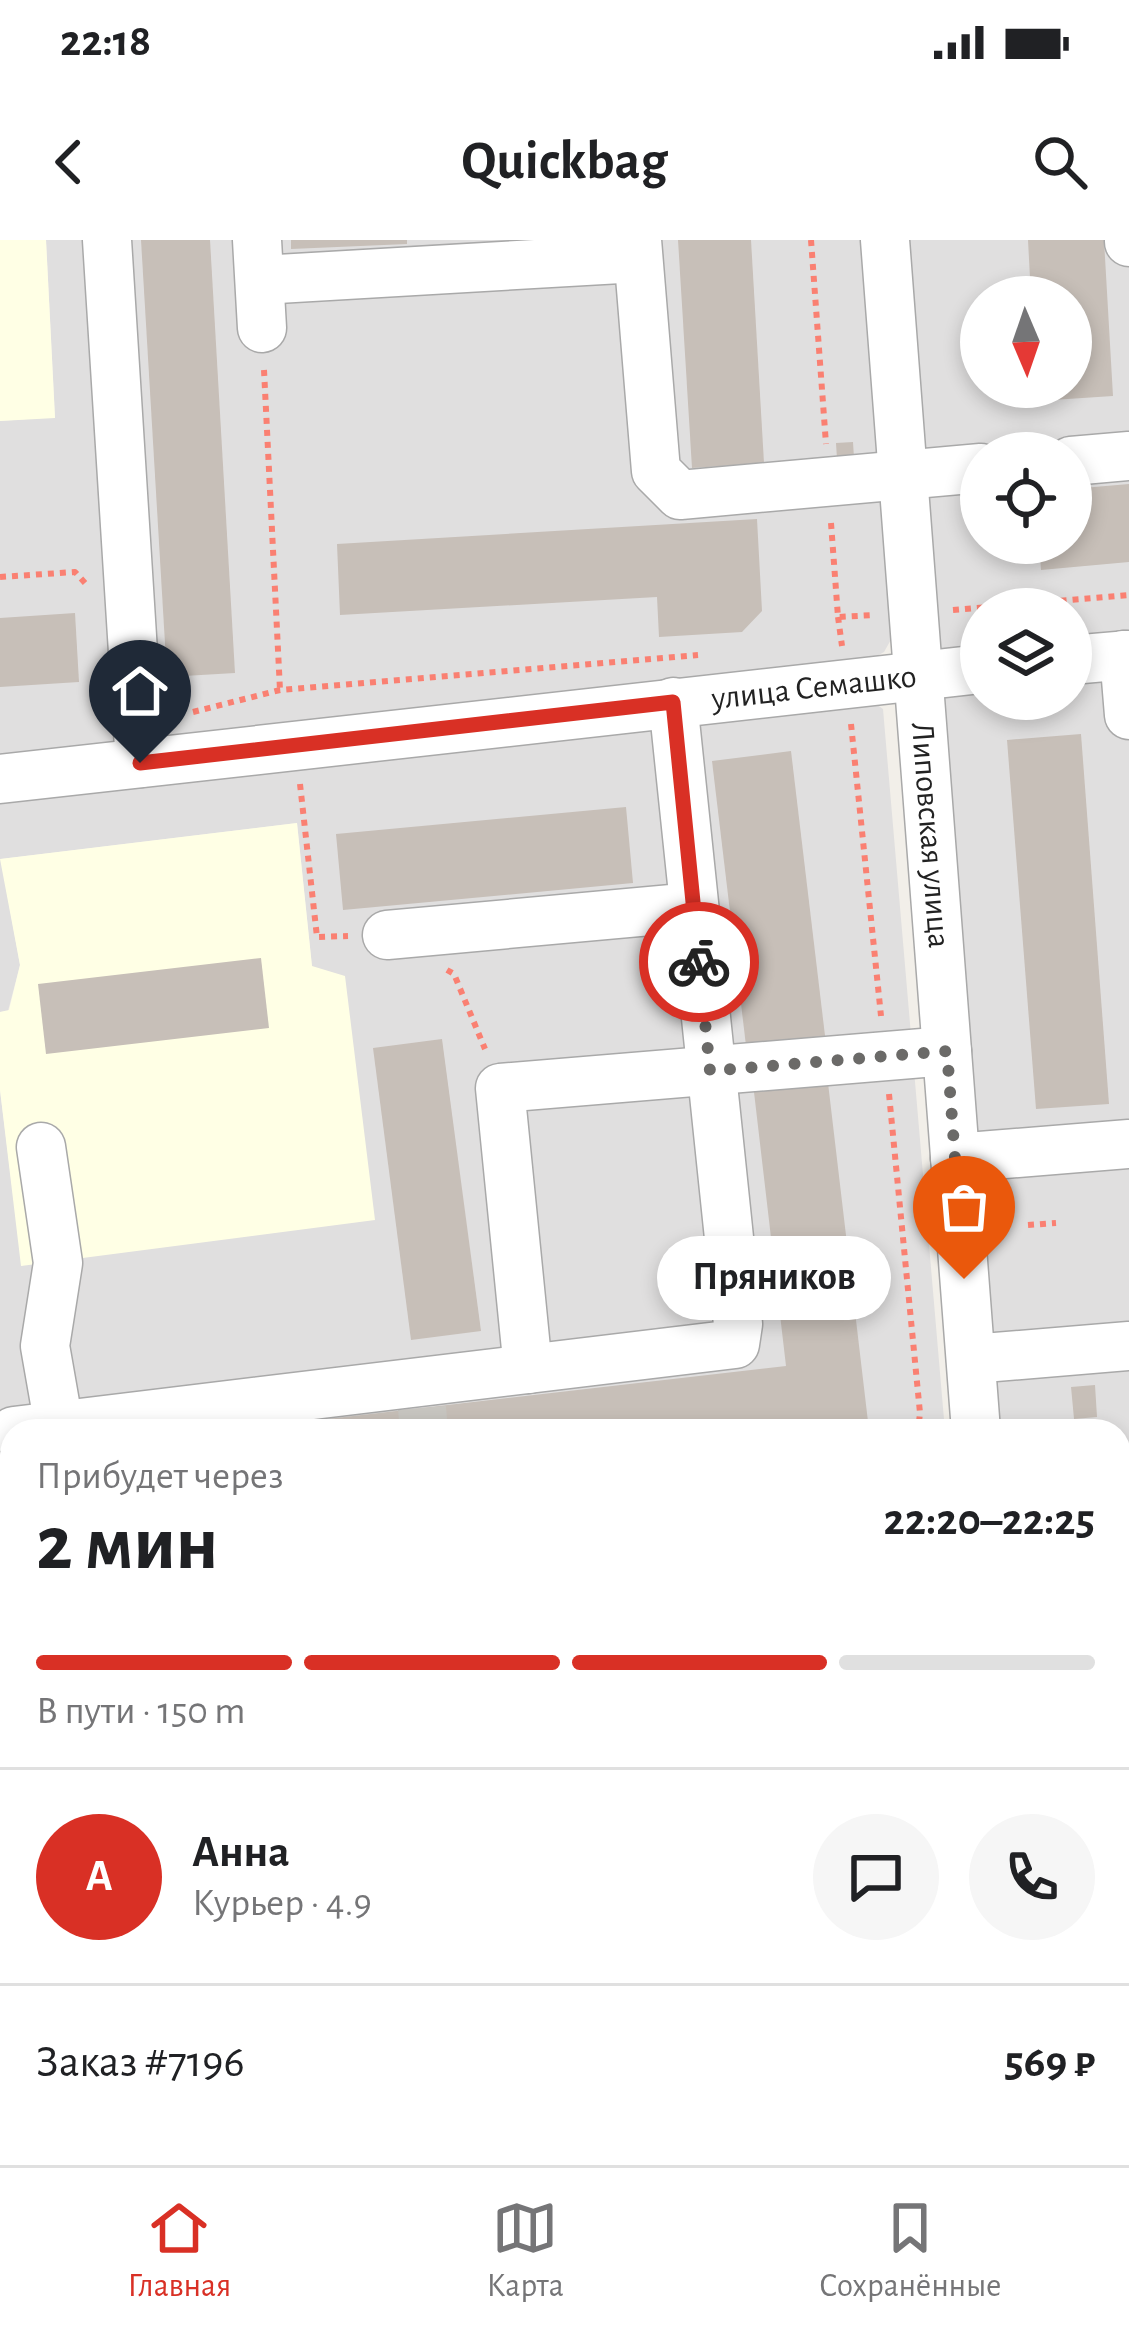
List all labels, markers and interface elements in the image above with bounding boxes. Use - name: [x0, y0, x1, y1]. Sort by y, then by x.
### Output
- text: 22:18: [60, 19, 151, 64]
- icon: back: [36, 129, 102, 195]
- icon: search: [1027, 129, 1093, 195]
- text: Quickbag: [462, 135, 667, 189]
- north arrow: [960, 276, 1092, 408]
- map controls: [960, 276, 1092, 720]
- button: locate: [960, 432, 1092, 564]
- button: layers: [960, 588, 1092, 720]
- pin: [89, 640, 191, 763]
- icon: home: [107, 658, 173, 724]
- street label: улица Семашко: [709, 660, 918, 716]
- street label: Липовская улица: [905, 721, 956, 949]
- courier: [639, 902, 759, 1022]
- icon: bike: [666, 929, 732, 995]
- pin: [913, 1156, 1015, 1279]
- icon: bag: [931, 1174, 997, 1240]
- callout: Пряников: [658, 1237, 892, 1321]
- text: Пряников: [692, 1258, 856, 1297]
- text: Прибудет через: [36, 1457, 283, 1496]
- text: 22:20–22:25: [884, 1498, 1095, 1543]
- text: 2 мин: [36, 1506, 219, 1584]
- text: В пути · 150 m: [36, 1692, 245, 1731]
- button: chat: [813, 1814, 939, 1940]
- button: phone: [969, 1814, 1095, 1940]
- text: Анна: [192, 1830, 290, 1875]
- text: А: [85, 1854, 113, 1899]
- text: Курьер · 4.9: [192, 1884, 372, 1923]
- text: Заказ #7196: [36, 2040, 245, 2085]
- text: 569 ₽: [1004, 2040, 1095, 2085]
- tab: Главная: [128, 2195, 231, 2307]
- tab: Карта: [486, 2195, 564, 2307]
- tab: Сохранённые: [819, 2195, 1001, 2307]

